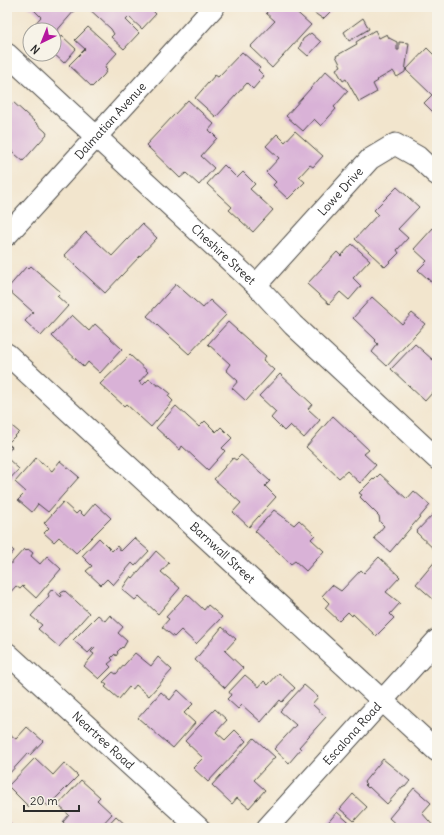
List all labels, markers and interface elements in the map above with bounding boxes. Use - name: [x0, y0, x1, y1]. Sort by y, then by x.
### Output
- north arrow: [22, 22, 62, 62]
- text: N: [28, 42, 43, 57]
- street label: Dalmatian Avenue: [71, 79, 149, 162]
- street label: Lowe Drive: [314, 164, 366, 219]
- street label: Cheshire Street: [188, 221, 259, 288]
- street label: Barnwall Street: [187, 519, 258, 586]
- street label: Escalona Road: [320, 699, 384, 768]
- street label: Neartree Road: [69, 708, 138, 772]
- scale bar: [24, 787, 79, 813]
- text: 20 m: [30, 793, 58, 808]

